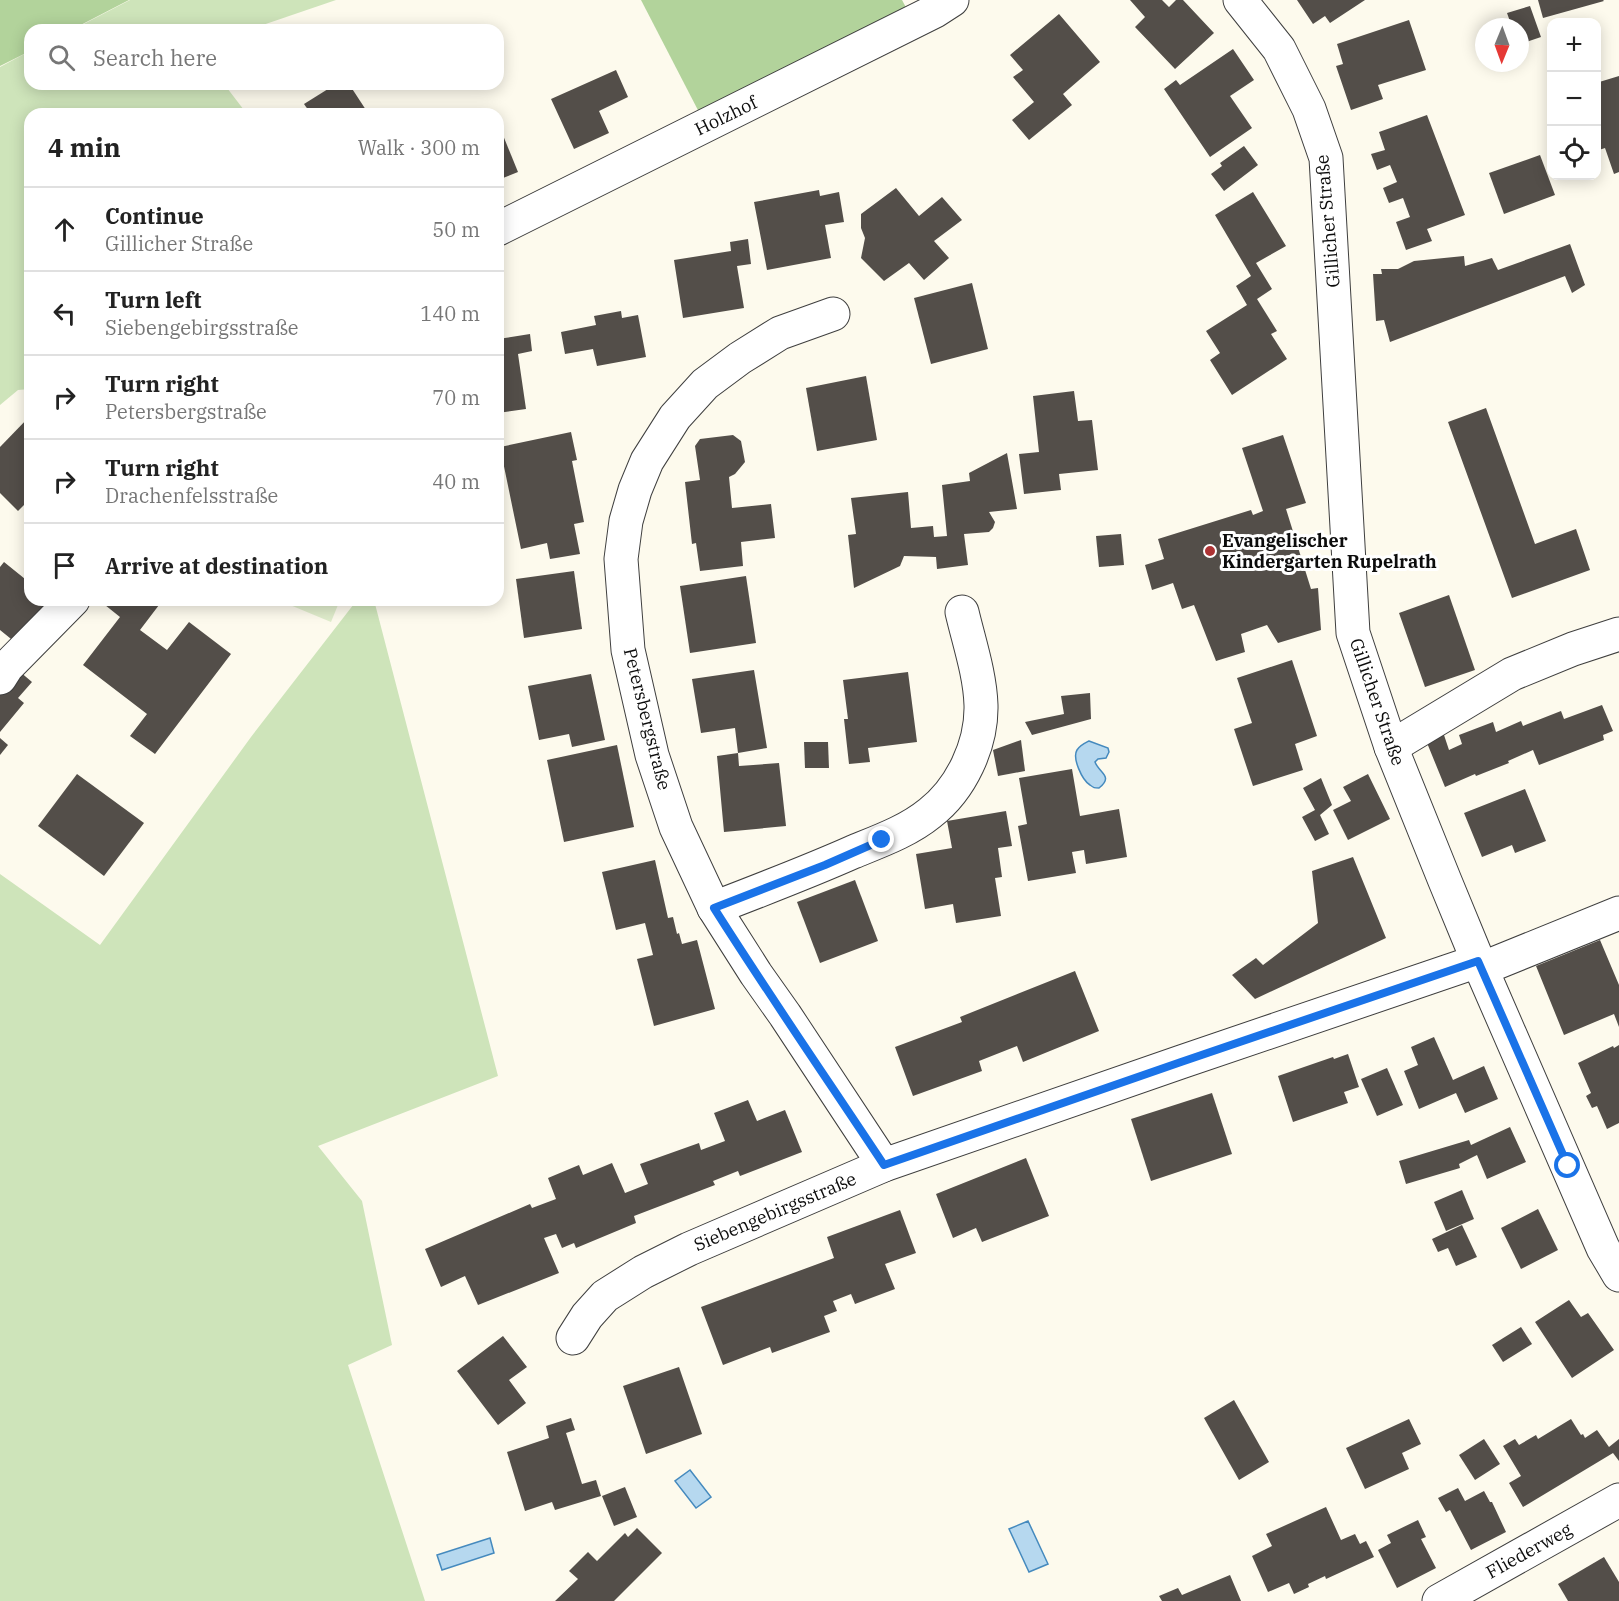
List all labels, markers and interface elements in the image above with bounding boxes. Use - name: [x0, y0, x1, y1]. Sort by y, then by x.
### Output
- north arrow: [1475, 18, 1529, 72]
- map controls: [1547, 18, 1601, 180]
- button: +: [1547, 18, 1601, 72]
- search box: [24, 24, 504, 90]
- icon: search: [45, 41, 78, 74]
- text: Search here: [93, 43, 217, 72]
- button: −: [1547, 72, 1601, 126]
- street label: Holzhof: [691, 90, 762, 140]
- button: locate: [1547, 126, 1601, 180]
- text: 4 min: [48, 130, 121, 164]
- text: Walk · 300 m: [358, 134, 480, 161]
- street label: Gillicher Straße: [1310, 154, 1345, 288]
- text: Continue: [105, 201, 204, 230]
- icon: ahead: [48, 213, 81, 246]
- text: 50 m: [432, 216, 480, 243]
- text: Gillicher Straße: [105, 230, 253, 257]
- text: Turn left: [105, 285, 201, 314]
- icon: left: [48, 297, 81, 330]
- text: 140 m: [420, 300, 480, 327]
- text: Siebengebirgsstraße: [105, 314, 299, 341]
- text: Turn right: [105, 369, 219, 398]
- icon: right: [48, 381, 81, 414]
- text: 70 m: [432, 384, 480, 411]
- text: Petersbergstraße: [105, 398, 267, 425]
- text: Turn right: [105, 453, 219, 482]
- icon: right: [48, 465, 81, 498]
- text: 40 m: [432, 468, 480, 495]
- text: Drachenfelsstraße: [105, 482, 278, 509]
- place label: Evangelischer Kindergarten Rupelrath: [1222, 529, 1437, 573]
- marker: Evangelischer Kindergarten Rupelrath: [1203, 544, 1217, 558]
- icon: arrive: [48, 549, 81, 582]
- text: Arrive at destination: [105, 551, 328, 580]
- street label: Gillicher Straße: [1345, 635, 1410, 769]
- street label: Petersbergstraße: [619, 645, 676, 792]
- route end: [868, 826, 894, 852]
- route start: [1554, 1152, 1580, 1178]
- street label: Siebengebirgsstraße: [690, 1167, 859, 1256]
- street label: Fliederweg: [1482, 1517, 1576, 1584]

